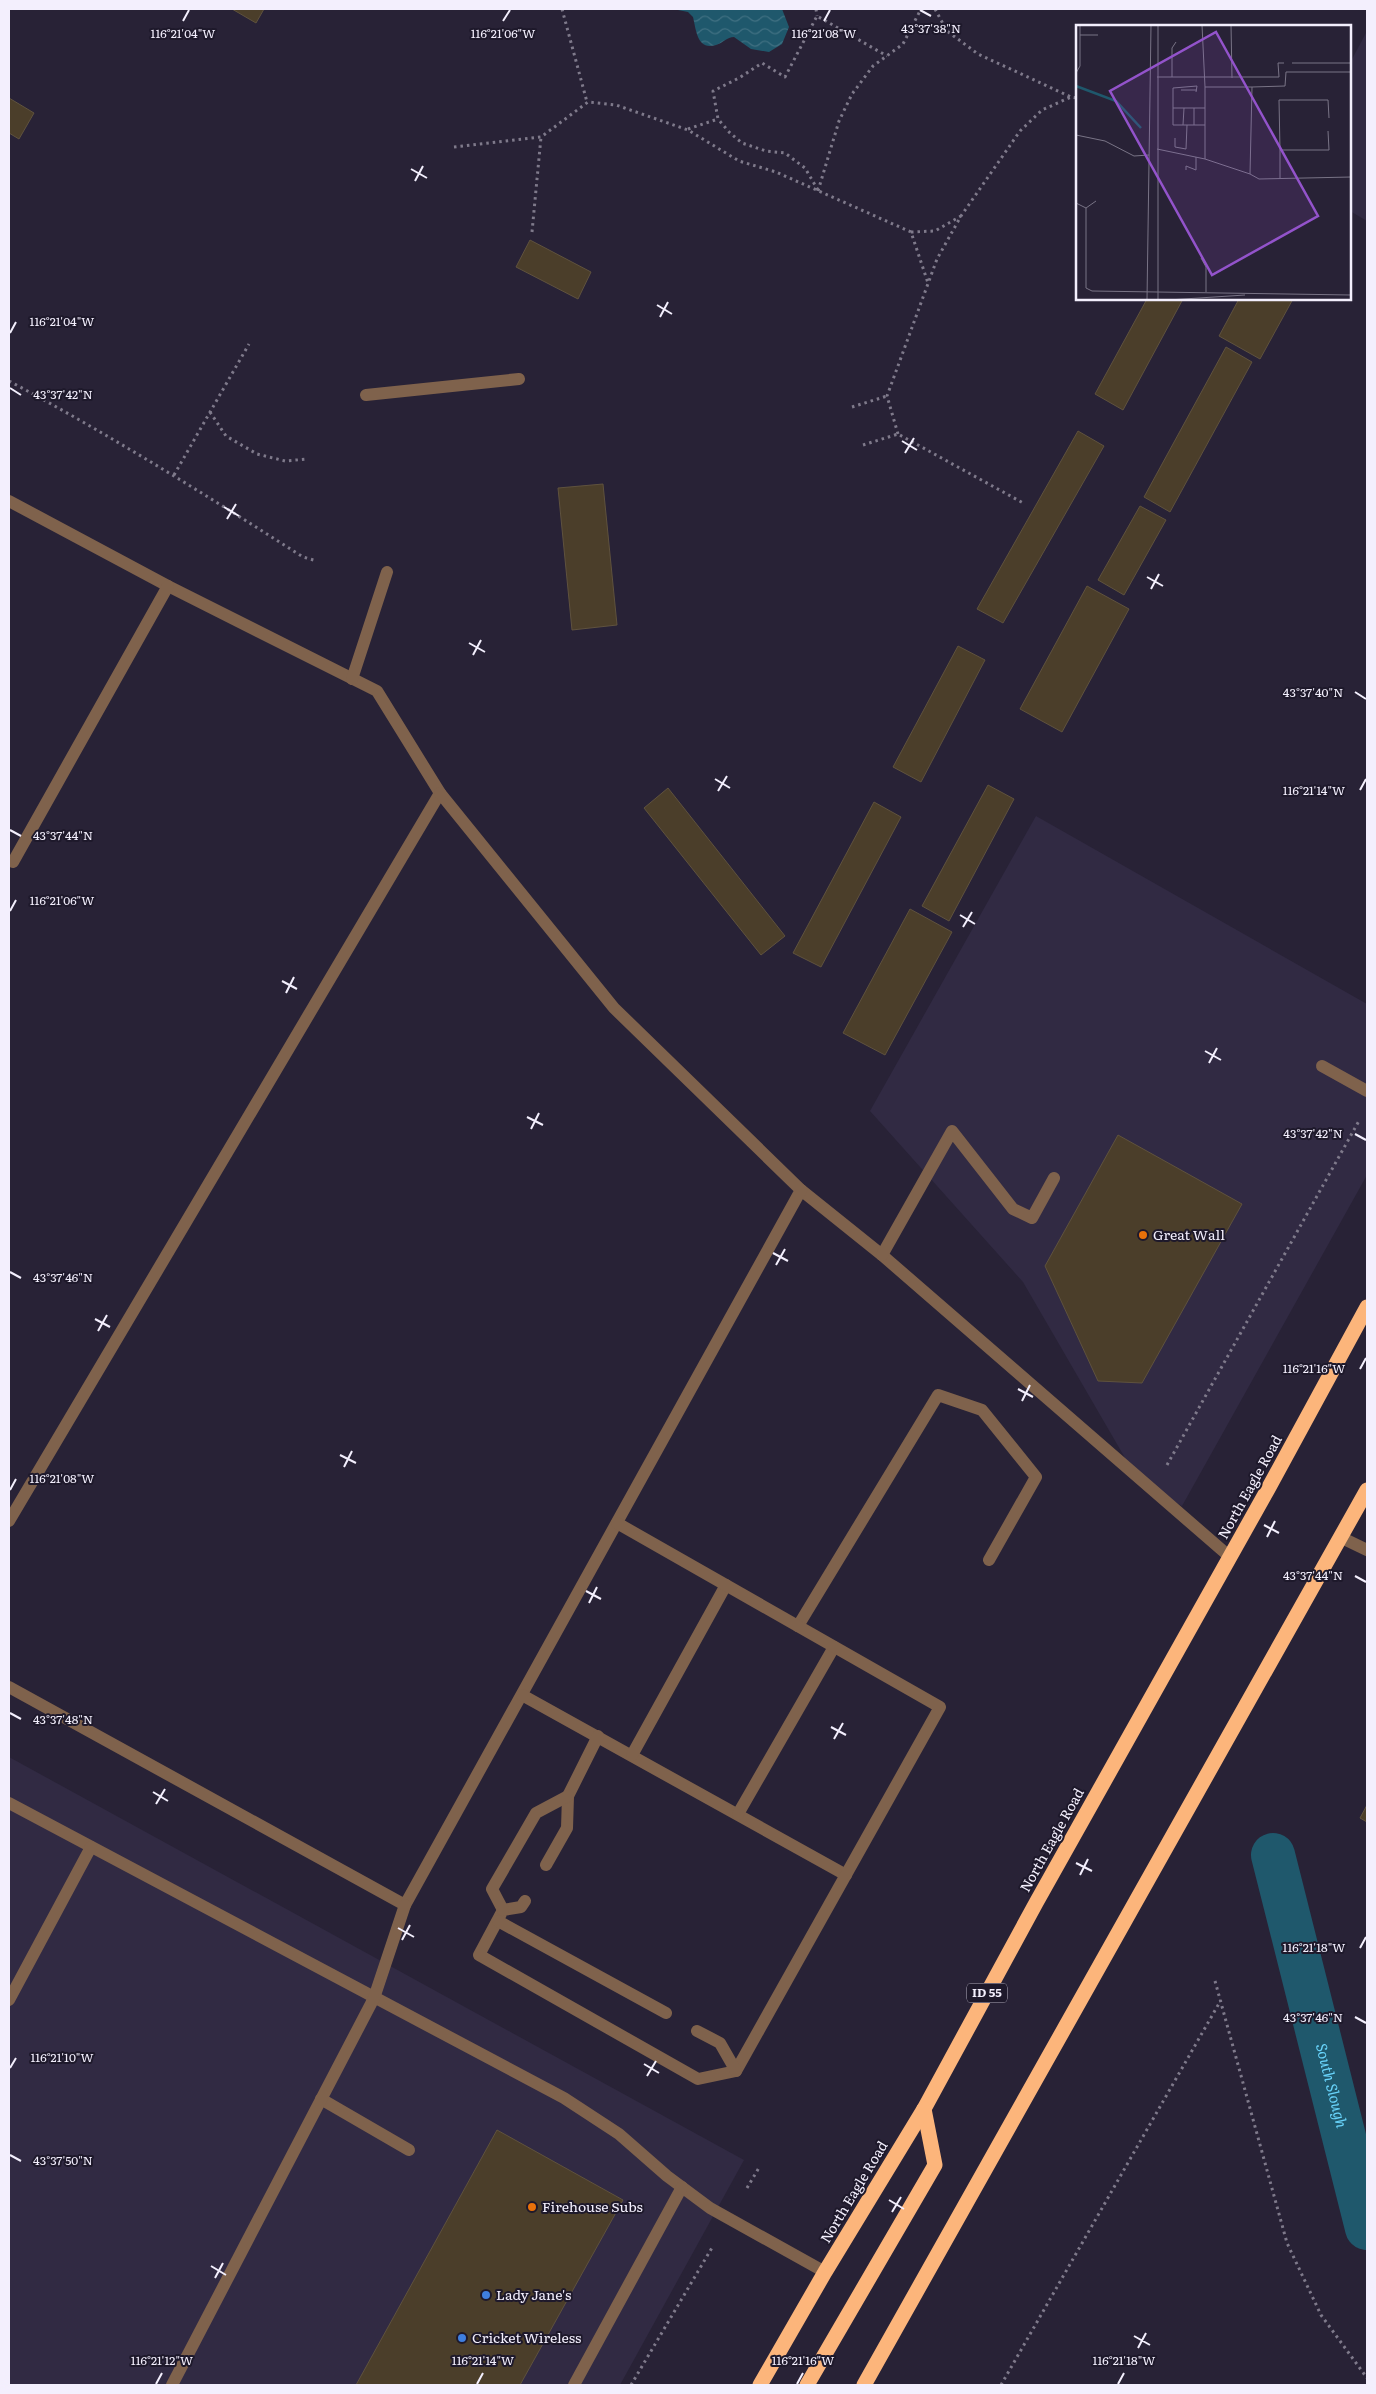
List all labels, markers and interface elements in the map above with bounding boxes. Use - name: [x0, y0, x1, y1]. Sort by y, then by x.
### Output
- text: 43°37'38"N: [901, 19, 961, 37]
- text: 116°21'04"W: [151, 24, 215, 42]
- text: 116°21'06"W: [471, 24, 535, 42]
- text: 116°21'08"W: [792, 24, 856, 42]
- inset map: [1076, 25, 1351, 300]
- text: 116°21'04"W: [30, 312, 94, 330]
- text: 43°37'42"N: [33, 385, 93, 403]
- text: 43°37'40"N: [1283, 683, 1343, 701]
- text: 116°21'14"W: [1283, 781, 1345, 799]
- text: 43°37'44"N: [33, 826, 93, 844]
- text: 116°21'06"W: [30, 891, 94, 909]
- text: 43°37'42"N: [1283, 1124, 1343, 1142]
- place label: Great Wall: [1153, 1224, 1225, 1244]
- marker: Great Wall: [1137, 1229, 1149, 1241]
- text: 43°37'46"N: [33, 1268, 93, 1286]
- text: 116°21'16"W: [1283, 1359, 1345, 1377]
- street label: North Eagle Road: [1212, 1431, 1286, 1542]
- text: 116°21'08"W: [30, 1469, 94, 1487]
- text: 43°37'44"N: [1283, 1566, 1343, 1584]
- text: 43°37'48"N: [33, 1710, 93, 1728]
- street label: North Eagle Road: [1014, 1784, 1088, 1895]
- text: 116°21'18"W: [1283, 1938, 1345, 1956]
- road number: ID 55: [967, 1984, 1007, 2002]
- text: 43°37'46"N: [1283, 2008, 1343, 2026]
- water label: South Slough: [1311, 2041, 1354, 2130]
- text: 116°21'10"W: [30, 2048, 94, 2066]
- street label: North Eagle Road: [815, 2136, 892, 2246]
- text: 43°37'50"N: [33, 2151, 93, 2169]
- place label: Firehouse Subs: [542, 2196, 643, 2216]
- marker: Firehouse Subs: [526, 2201, 538, 2213]
- place label: Lady Jane's: [496, 2284, 571, 2304]
- marker: Lady Jane's: [480, 2289, 492, 2301]
- place label: Cricket Wireless: [472, 2327, 581, 2347]
- marker: Cricket Wireless: [456, 2332, 468, 2344]
- text: 116°21'12"W: [131, 2351, 193, 2369]
- text: 116°21'14"W: [452, 2351, 514, 2369]
- text: 116°21'16"W: [772, 2351, 834, 2369]
- text: 116°21'18"W: [1093, 2351, 1155, 2369]

